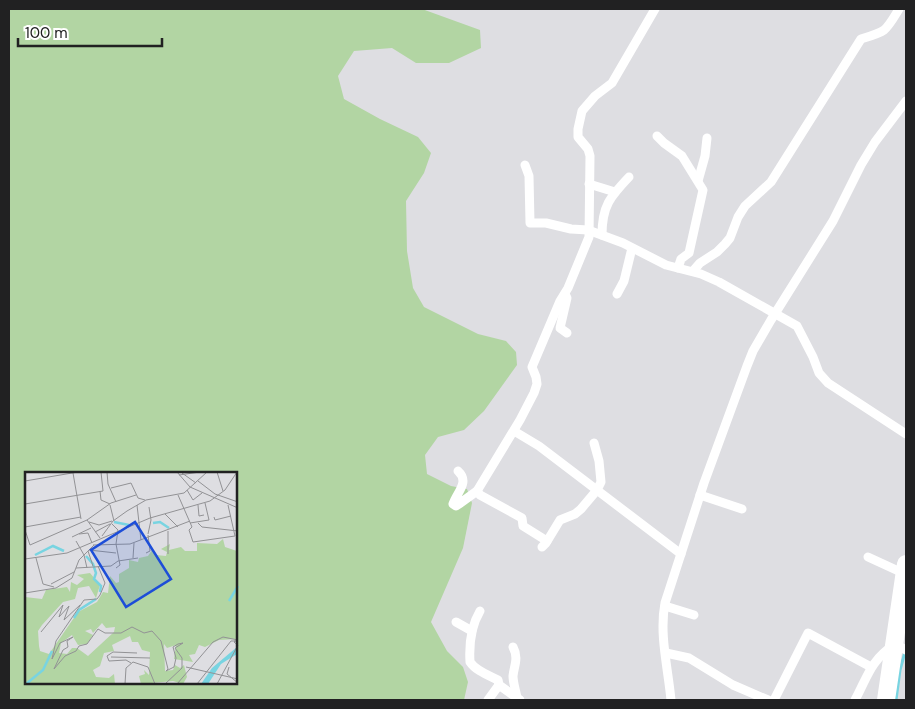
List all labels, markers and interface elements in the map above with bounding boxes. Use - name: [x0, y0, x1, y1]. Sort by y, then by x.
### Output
- scale bar: [18, 15, 161, 47]
- text: 100 m: [25, 23, 68, 43]
- inset map: [25, 472, 238, 684]

